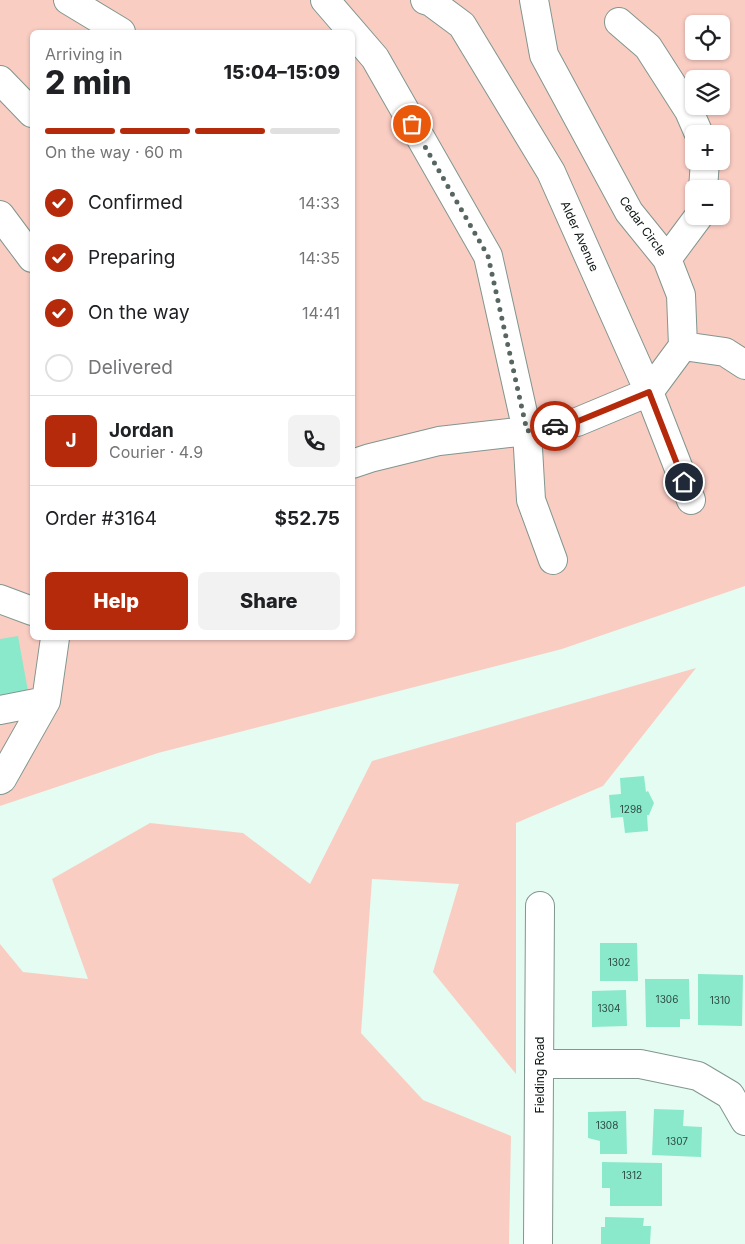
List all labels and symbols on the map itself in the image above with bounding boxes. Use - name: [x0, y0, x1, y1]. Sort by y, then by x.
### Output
- pin: [391, 103, 433, 145]
- street label: Cedar Circle: [616, 193, 670, 259]
- street label: Alder Avenue: [558, 198, 602, 274]
- courier: [530, 401, 580, 451]
- pin: [663, 461, 705, 503]
- house number: 1298: [620, 803, 642, 815]
- house number: 1302: [608, 956, 630, 968]
- house number: 1306: [656, 993, 678, 1005]
- house number: 1310: [710, 994, 730, 1006]
- house number: 1304: [597, 1002, 621, 1014]
- street label: Fielding Road: [532, 1037, 547, 1113]
- house number: 1308: [596, 1119, 618, 1131]
- house number: 1307: [666, 1135, 688, 1147]
- house number: 1312: [622, 1169, 642, 1181]

